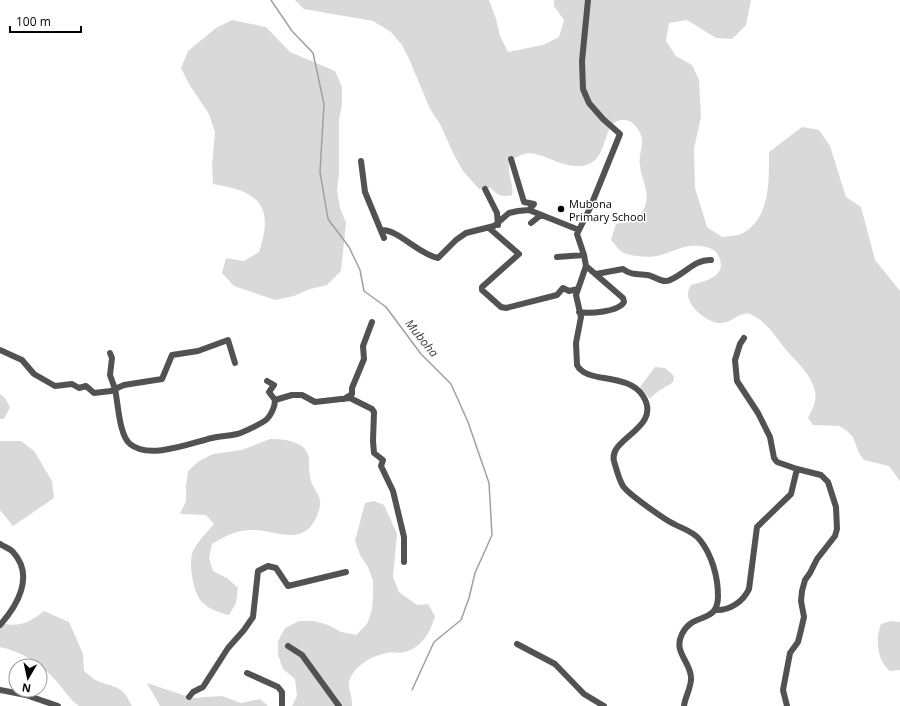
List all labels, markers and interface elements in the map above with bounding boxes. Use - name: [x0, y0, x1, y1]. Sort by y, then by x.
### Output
- scale bar: [10, 8, 81, 34]
- text: 100 m: [16, 13, 51, 30]
- place label: Mubona Primary School: [569, 196, 646, 224]
- marker: Mubona Primary School: [556, 204, 566, 214]
- water label: Muboha: [401, 315, 443, 361]
- north arrow: [8, 658, 48, 698]
- text: N: [21, 680, 32, 696]

